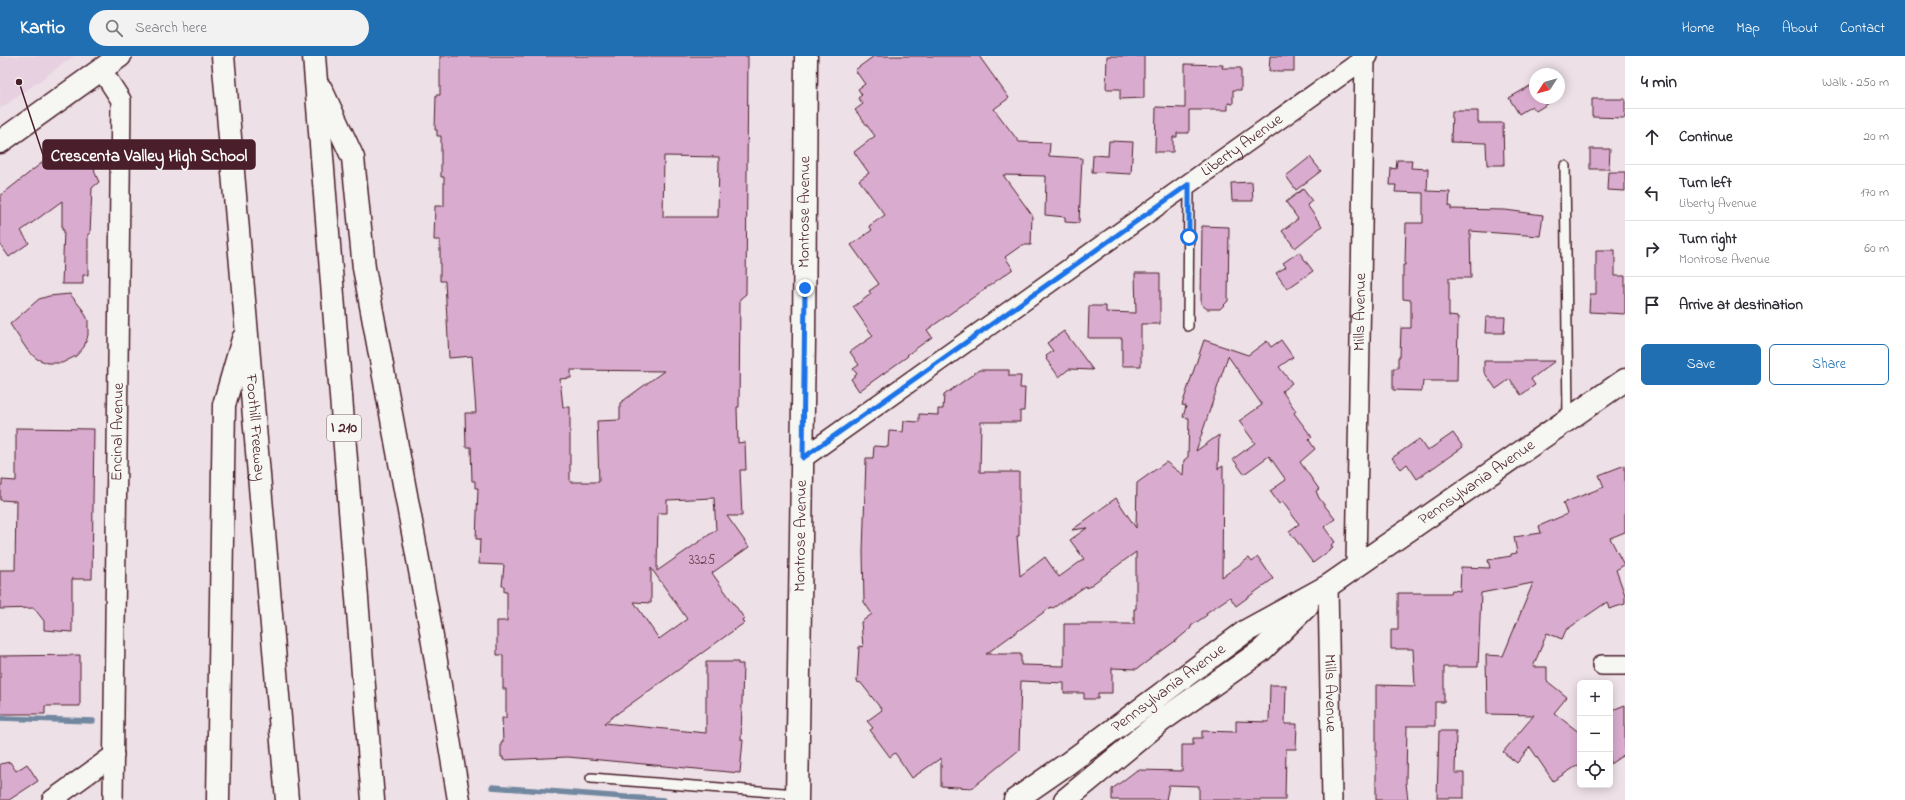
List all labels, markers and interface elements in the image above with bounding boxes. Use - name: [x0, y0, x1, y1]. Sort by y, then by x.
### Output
- search box: [89, 10, 369, 46]
- text: Kartio: [20, 15, 65, 42]
- icon: search: [103, 17, 125, 39]
- text: Search here: [135, 17, 207, 39]
- text: Home: [1682, 18, 1714, 39]
- text: Map: [1736, 18, 1760, 39]
- text: About: [1782, 18, 1818, 39]
- text: Contact: [1840, 18, 1885, 39]
- north arrow: [1529, 68, 1565, 104]
- text: 4 min: [1641, 70, 1677, 95]
- text: Walk · 250 m: [1822, 73, 1889, 92]
- street label: Liberty Avenue: [1196, 108, 1289, 183]
- icon: ahead: [1641, 126, 1663, 148]
- text: Continue: [1679, 126, 1733, 148]
- text: 20 m: [1864, 127, 1889, 146]
- callout: Crescenta Valley High School: [43, 140, 255, 169]
- text: Crescenta Valley High School: [51, 144, 247, 171]
- street label: Montrose Avenue: [793, 155, 817, 268]
- text: Turn left: [1679, 172, 1732, 194]
- icon: left: [1641, 182, 1663, 204]
- text: 170 m: [1861, 183, 1889, 202]
- text: Liberty Avenue: [1679, 194, 1757, 213]
- route start: [1180, 228, 1198, 246]
- text: Turn right: [1679, 228, 1737, 250]
- icon: right: [1641, 238, 1663, 260]
- text: 60 m: [1864, 239, 1889, 258]
- text: Montrose Avenue: [1679, 250, 1770, 269]
- street label: Mills Avenue: [1348, 272, 1373, 351]
- route end: [796, 279, 814, 297]
- icon: arrive: [1641, 294, 1663, 316]
- text: Arrive at destination: [1679, 294, 1803, 316]
- button: Save: [1641, 344, 1761, 385]
- button: Share: [1769, 344, 1889, 385]
- street label: Foothill Freeway: [238, 372, 272, 482]
- street label: Encinal Avenue: [105, 382, 131, 482]
- road number: I 210: [327, 415, 361, 441]
- street label: Pennsylvania Avenue: [1414, 433, 1541, 532]
- street label: Montrose Avenue: [788, 479, 814, 592]
- house number: 3325: [689, 550, 715, 571]
- street label: Pennsylvania Avenue: [1107, 637, 1232, 739]
- street label: Mills Avenue: [1317, 654, 1343, 733]
- map controls: [1577, 680, 1613, 788]
- button: +: [1577, 680, 1613, 716]
- button: −: [1577, 716, 1613, 752]
- button: locate: [1577, 752, 1613, 788]

